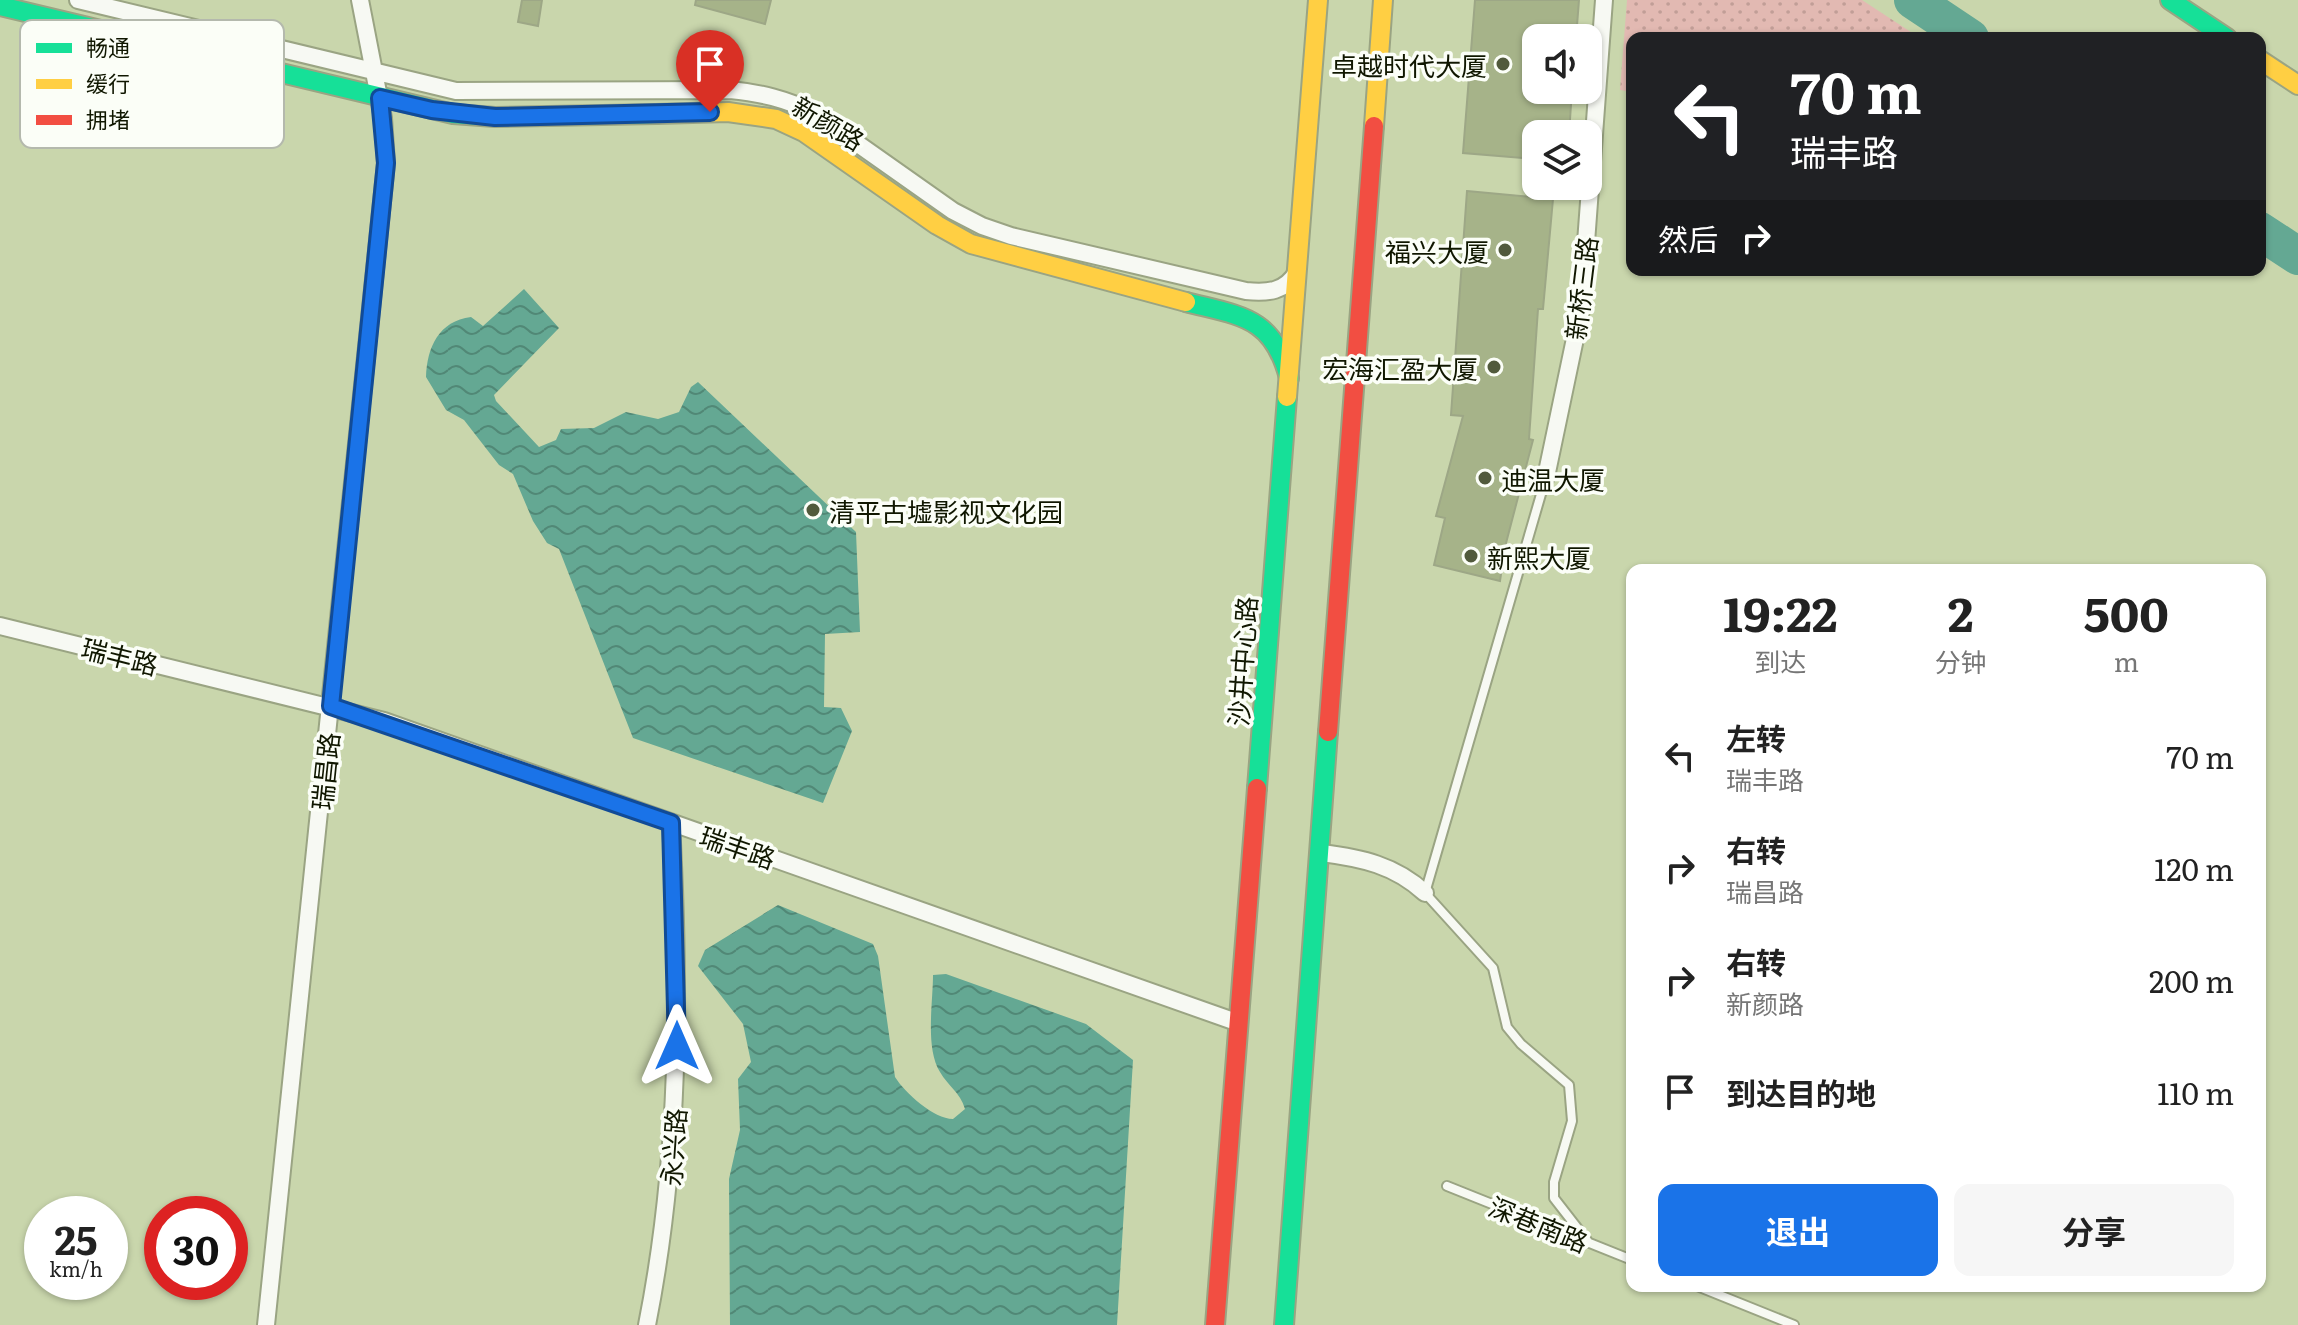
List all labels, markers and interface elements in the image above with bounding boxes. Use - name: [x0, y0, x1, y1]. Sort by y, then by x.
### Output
- legend: [20, 20, 284, 148]
- map controls: [1522, 24, 1602, 200]
- button: sound: [1522, 24, 1602, 104]
- text: 畅通: [86, 30, 130, 63]
- pin: [676, 30, 744, 112]
- icon: arrive: [688, 42, 732, 86]
- place label: 卓越时代大厦: [1331, 45, 1487, 84]
- text: 70 m: [1790, 48, 1922, 131]
- marker: 卓越时代大厦: [1494, 55, 1512, 73]
- icon: left: [1658, 64, 1762, 168]
- text: 缓行: [86, 66, 130, 99]
- street label: 新颜路: [786, 85, 872, 159]
- text: 拥堵: [86, 102, 130, 135]
- button: layers: [1522, 120, 1602, 200]
- text: 瑞丰路: [1790, 124, 1898, 177]
- text: 然后: [1658, 216, 1718, 260]
- icon: right: [1734, 216, 1778, 260]
- place label: 福兴大厦: [1385, 231, 1489, 270]
- street label: 新桥三路: [1554, 234, 1606, 342]
- marker: 福兴大厦: [1496, 241, 1514, 259]
- place label: 宏海汇盈大厦: [1322, 348, 1478, 387]
- marker: 宏海汇盈大厦: [1485, 358, 1503, 376]
- place label: 迪温大厦: [1501, 459, 1605, 498]
- marker: 迪温大厦: [1476, 469, 1494, 487]
- place label: 清平古墟影视文化园: [829, 491, 1063, 530]
- marker: 清平古墟影视文化园: [804, 501, 822, 519]
- place label: 新熙大厦: [1487, 537, 1591, 576]
- marker: 新熙大厦: [1462, 547, 1480, 565]
- text: 19:22: [1723, 576, 1838, 647]
- text: 2: [1948, 576, 1974, 647]
- text: 500: [2084, 576, 2169, 647]
- street label: 沙井中心路: [1217, 595, 1265, 727]
- street label: 瑞丰路: [77, 627, 163, 683]
- text: 到达: [1754, 641, 1806, 680]
- text: 分钟: [1935, 641, 1987, 680]
- text: m: [2114, 641, 2139, 680]
- text: 左转: [1726, 715, 1786, 759]
- street label: 瑞昌路: [301, 730, 347, 812]
- icon: left: [1658, 734, 1702, 778]
- text: 70 m: [2166, 734, 2234, 778]
- text: 瑞丰路: [1726, 759, 1804, 798]
- street label: 瑞丰路: [695, 815, 781, 877]
- text: 右转: [1726, 827, 1786, 871]
- icon: right: [1658, 846, 1702, 890]
- text: 120 m: [2154, 846, 2234, 890]
- text: 瑞昌路: [1726, 871, 1804, 910]
- text: 右转: [1726, 939, 1786, 983]
- icon: right: [1658, 958, 1702, 1002]
- text: 200 m: [2149, 958, 2234, 1002]
- text: 新颜路: [1726, 983, 1804, 1022]
- position arrow: [635, 1004, 719, 1088]
- icon: arrive: [1658, 1070, 1702, 1114]
- text: 到达目的地: [1726, 1070, 1876, 1114]
- text: 110 m: [2157, 1070, 2234, 1114]
- street label: 永兴路: [650, 1107, 694, 1187]
- button: 退出: [1658, 1184, 1938, 1276]
- button: 分享: [1954, 1184, 2234, 1276]
- street label: 深巷南路: [1483, 1185, 1595, 1261]
- speed limit sign: 30: [144, 1196, 248, 1300]
- text: 25: [54, 1208, 98, 1267]
- text: km/h: [49, 1253, 103, 1283]

